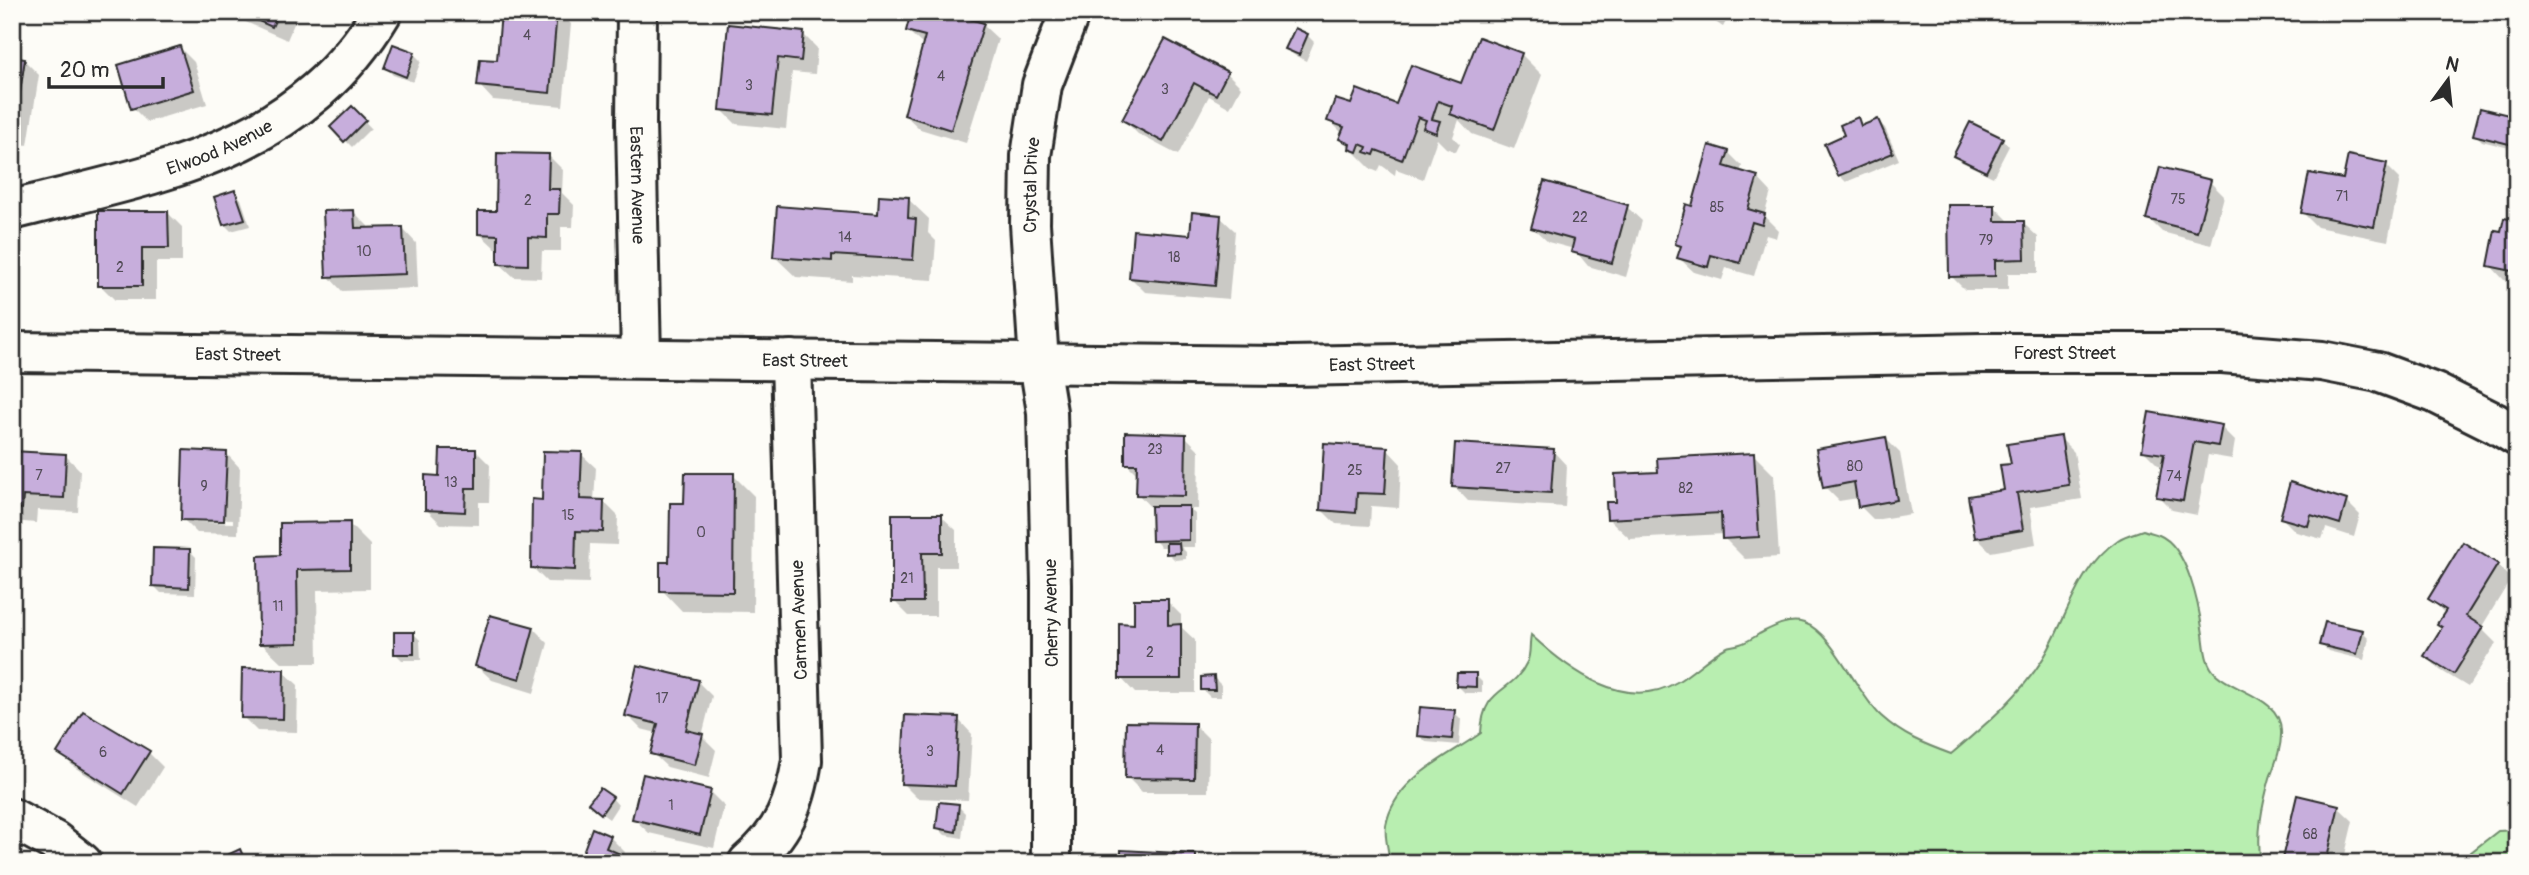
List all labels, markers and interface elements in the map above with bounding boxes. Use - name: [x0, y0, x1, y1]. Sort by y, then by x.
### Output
- house number: 4: [523, 27, 531, 44]
- scale bar: [49, 46, 163, 90]
- north arrow: [2414, 46, 2484, 116]
- text: N: [2443, 51, 2462, 78]
- text: 20 m: [60, 57, 109, 84]
- house number: 4: [937, 68, 945, 85]
- house number: 3: [745, 77, 753, 94]
- house number: 3: [1161, 81, 1169, 98]
- street label: Elwood Avenue: [164, 115, 277, 181]
- street label: Eastern Avenue: [624, 126, 650, 244]
- street label: Crystal Drive: [1019, 136, 1046, 233]
- house number: 71: [2336, 188, 2348, 205]
- house number: 75: [2171, 191, 2186, 208]
- house number: 2: [524, 192, 532, 209]
- house number: 85: [1710, 199, 1724, 216]
- house number: 22: [1572, 209, 1588, 226]
- house number: 14: [838, 229, 852, 246]
- house number: 79: [1979, 232, 1993, 249]
- house number: 10: [356, 243, 372, 260]
- house number: 18: [1168, 249, 1180, 266]
- house number: 2: [116, 259, 124, 276]
- street label: Forest Street: [2013, 342, 2117, 365]
- street label: East Street: [195, 343, 282, 367]
- street label: East Street: [762, 349, 849, 373]
- street label: East Street: [1329, 353, 1416, 377]
- house number: 23: [1147, 441, 1163, 458]
- house number: 80: [1847, 458, 1863, 475]
- house number: 27: [1495, 460, 1511, 477]
- house number: 25: [1347, 462, 1363, 479]
- house number: 7: [35, 467, 43, 484]
- house number: 74: [2166, 468, 2182, 485]
- house number: 13: [444, 474, 458, 491]
- house number: 9: [200, 478, 208, 495]
- house number: 82: [1679, 480, 1694, 497]
- house number: 15: [561, 507, 575, 524]
- house number: 0: [696, 524, 706, 541]
- street label: Cherry Avenue: [1039, 559, 1064, 667]
- street label: Carmen Avenue: [786, 560, 813, 680]
- house number: 21: [900, 570, 914, 587]
- house number: 11: [273, 598, 283, 615]
- house number: 2: [1146, 644, 1154, 661]
- house number: 17: [656, 690, 669, 707]
- house number: 4: [1156, 742, 1164, 759]
- house number: 3: [926, 743, 934, 760]
- house number: 6: [99, 744, 107, 761]
- house number: 1: [668, 797, 674, 814]
- house number: 68: [2302, 826, 2318, 843]

